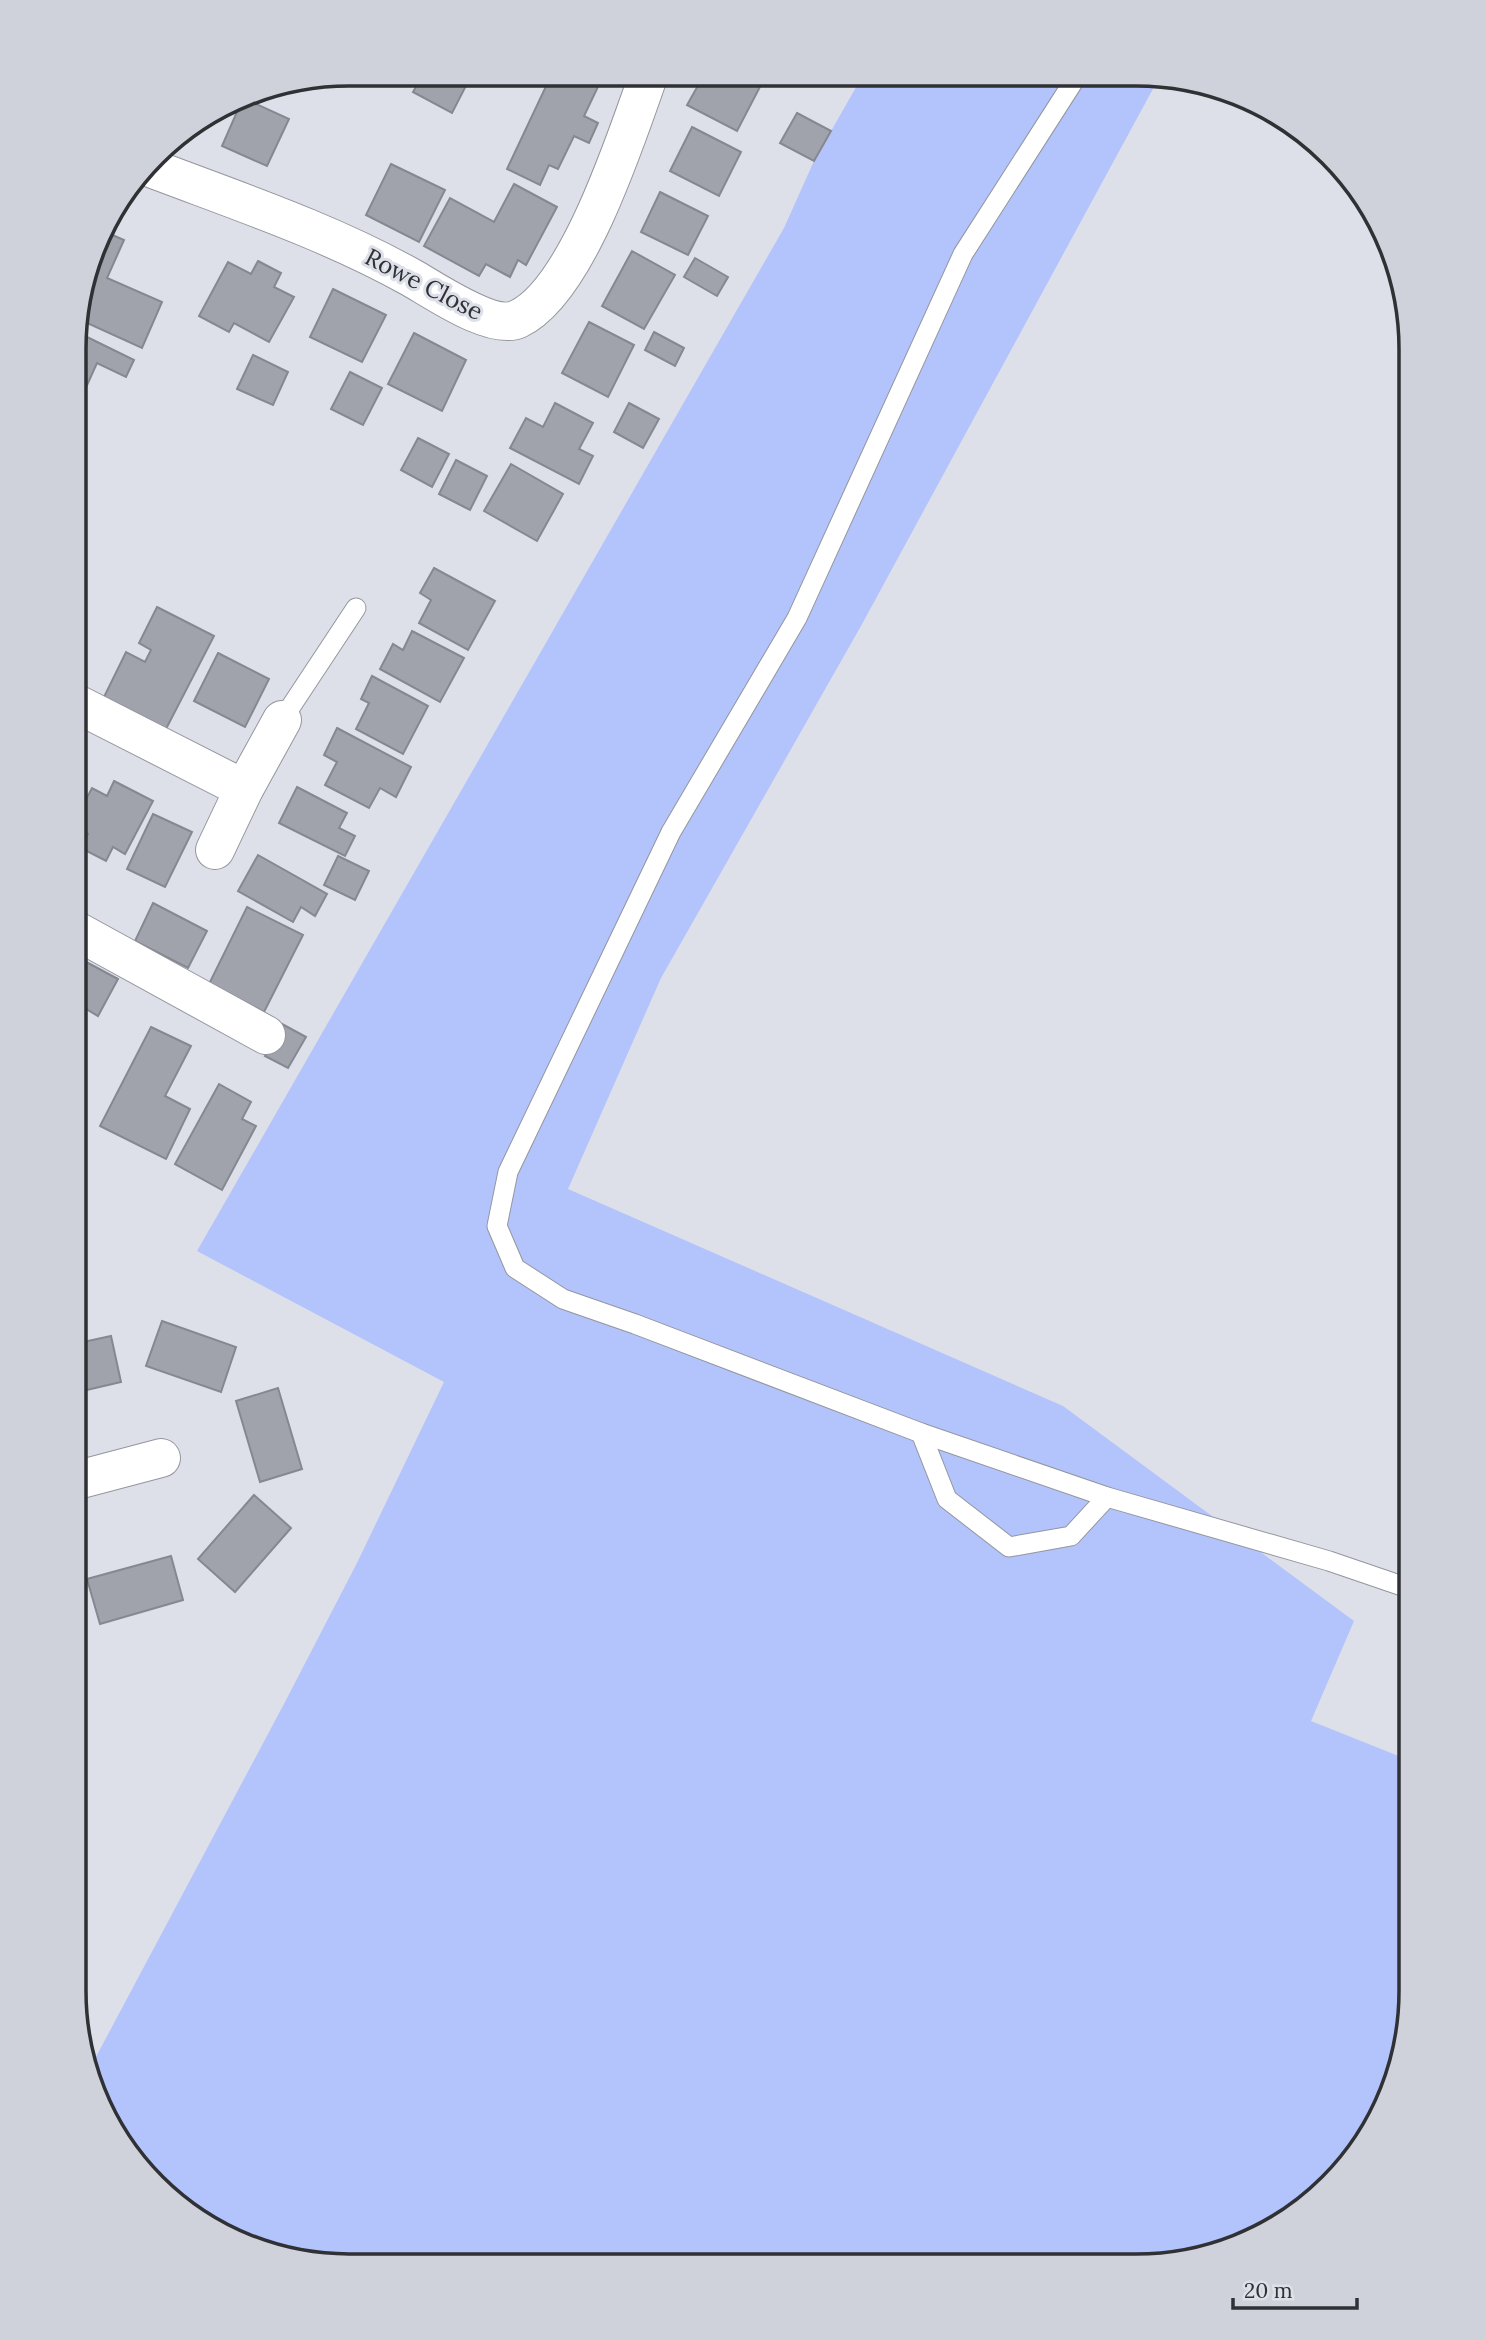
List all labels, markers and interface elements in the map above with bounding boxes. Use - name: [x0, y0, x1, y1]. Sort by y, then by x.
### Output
- street label: Rowe Close: [360, 241, 488, 327]
- scale bar: [1233, 2266, 1357, 2310]
- text: 20 m: [1244, 2277, 1293, 2304]

